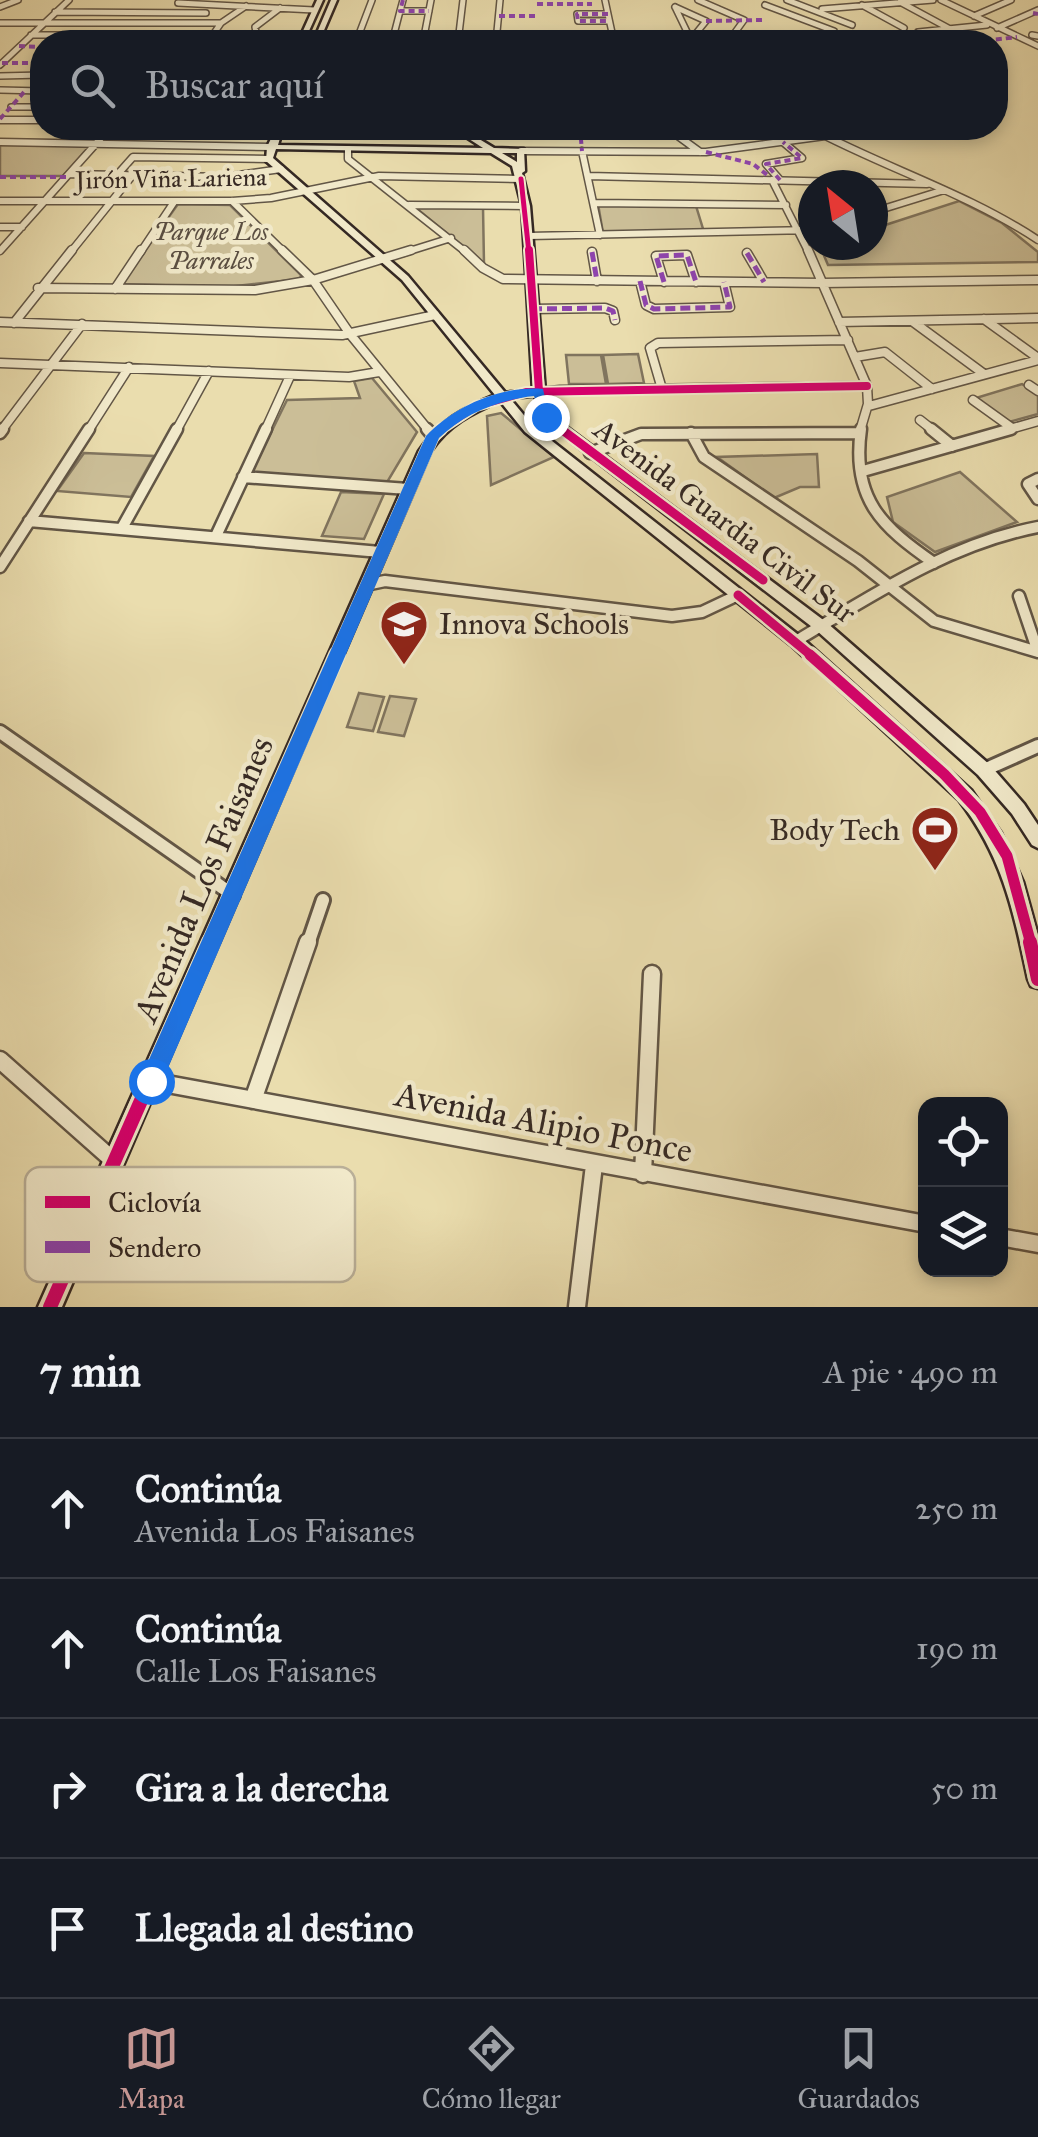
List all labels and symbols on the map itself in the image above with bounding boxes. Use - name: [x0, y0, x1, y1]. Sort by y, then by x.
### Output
- street label: Jirón Viña Lariena: [72, 161, 267, 196]
- north arrow: [798, 170, 888, 260]
- park label: Parque Los Parrales: [154, 216, 269, 276]
- route end: [524, 395, 570, 441]
- street label: Avenida Guardia Civil Sur: [585, 410, 864, 632]
- school or university icon: Innova Schools: [378, 598, 430, 666]
- place label: Innova Schools: [439, 606, 629, 642]
- street label: Avenida Los Faisanes: [123, 730, 283, 1030]
- sports icon: Body Tech: [909, 804, 961, 872]
- place label: Body Tech: [770, 812, 900, 848]
- route start: [129, 1059, 175, 1105]
- street label: Avenida Alipio Ponce: [390, 1072, 696, 1172]
- legend: [25, 1167, 355, 1282]
- text: Ciclovía: [108, 1185, 201, 1220]
- text: Sendero: [108, 1230, 201, 1265]

